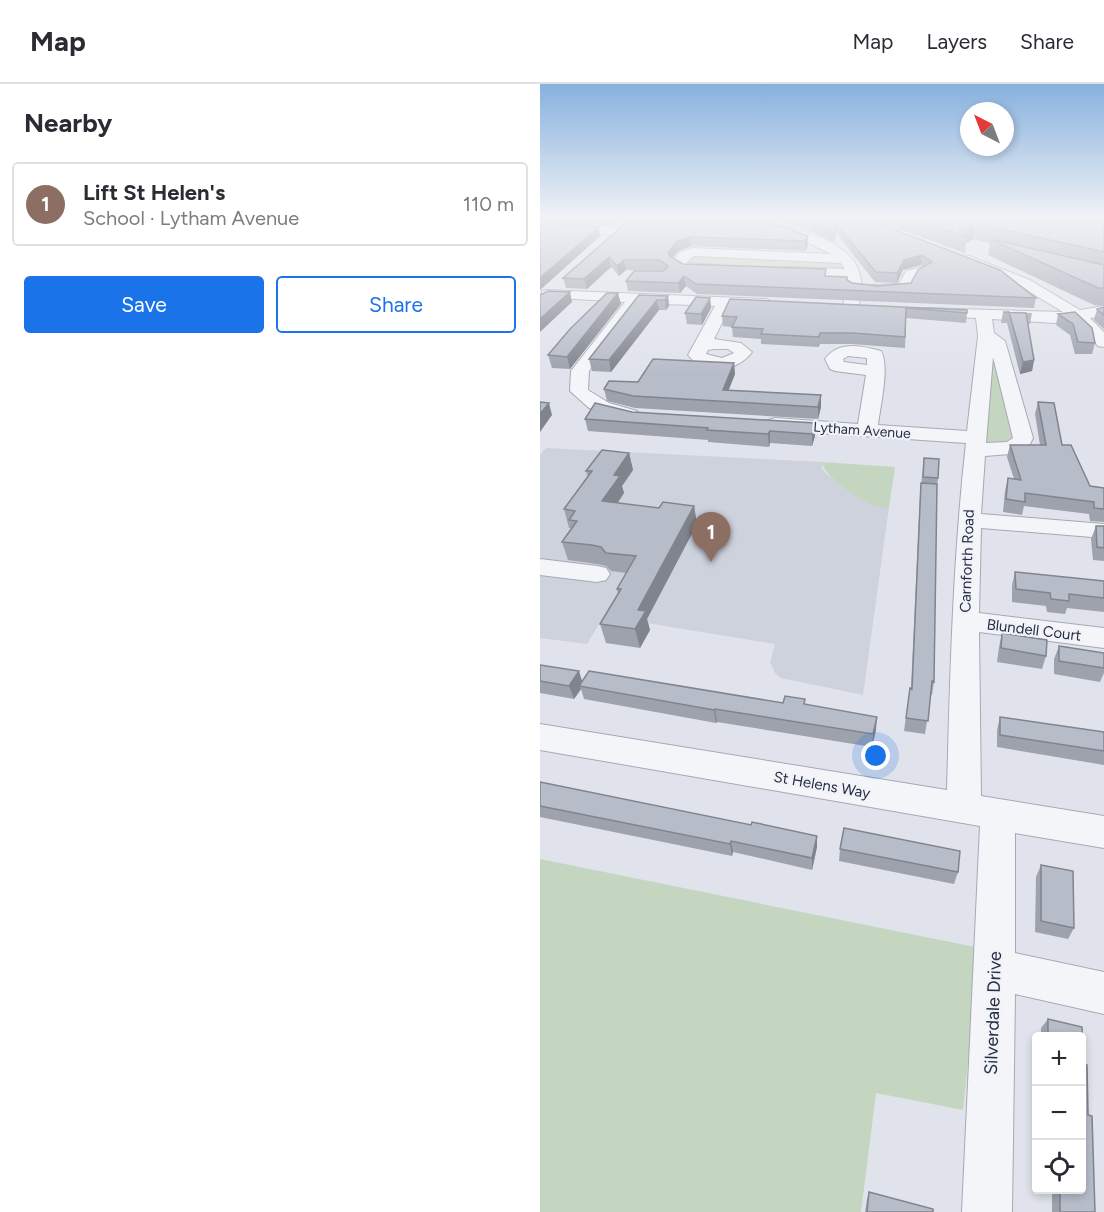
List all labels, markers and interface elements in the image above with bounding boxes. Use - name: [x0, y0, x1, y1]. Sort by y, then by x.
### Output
- text: Map: [30, 24, 86, 58]
- text: Map: [853, 29, 893, 54]
- text: Layers: [926, 29, 987, 54]
- text: Share: [1020, 29, 1074, 54]
- north arrow: [960, 102, 1014, 156]
- text: Nearby: [24, 107, 112, 139]
- text: Lift St Helen's: [83, 179, 225, 206]
- text: 1: [41, 192, 50, 216]
- text: 110 m: [463, 192, 514, 216]
- text: School · Lytham Avenue: [83, 206, 299, 230]
- button: Save: [24, 276, 264, 333]
- button: Share: [276, 276, 516, 333]
- street label: Lytham Avenue: [813, 419, 912, 442]
- street label: Carnforth Road: [956, 509, 978, 613]
- pin: 1: [692, 512, 730, 562]
- street label: Blundell Court: [986, 615, 1083, 645]
- your location: [861, 741, 890, 770]
- street label: St Helens Way: [772, 768, 872, 802]
- street label: Silverdale Drive: [980, 951, 1006, 1075]
- map controls: [1032, 1032, 1086, 1194]
- button: +: [1032, 1032, 1086, 1086]
- button: −: [1032, 1086, 1086, 1140]
- button: locate: [1032, 1140, 1086, 1194]

